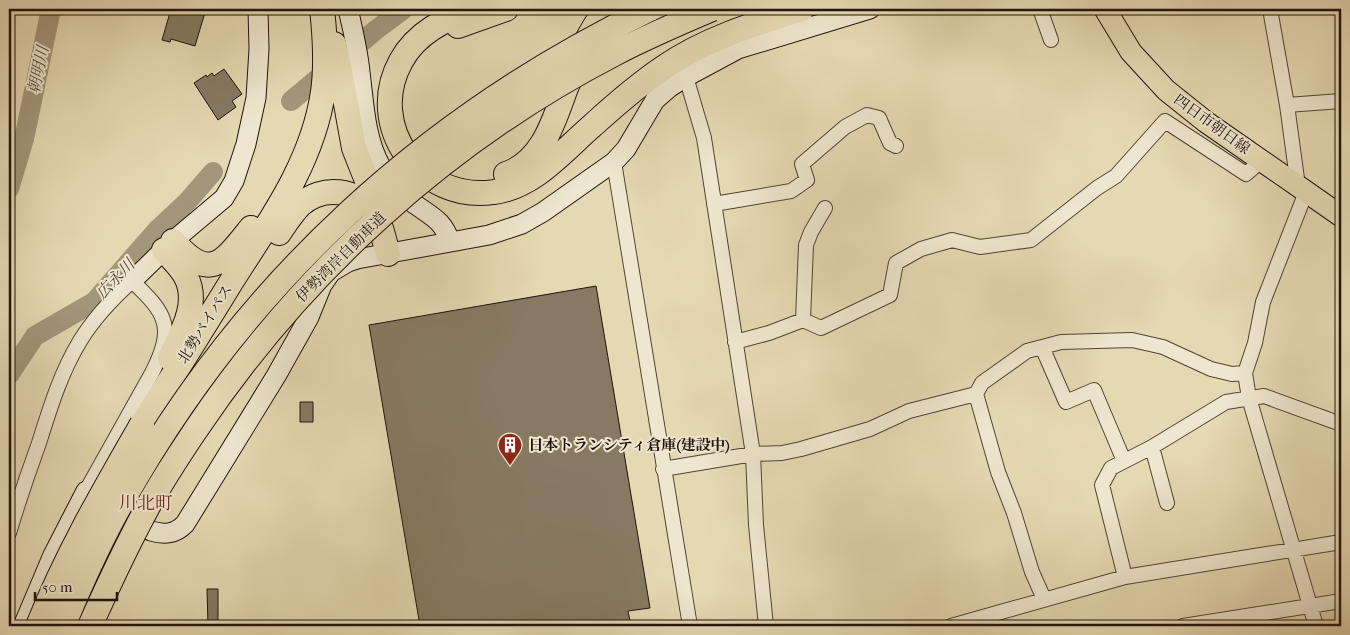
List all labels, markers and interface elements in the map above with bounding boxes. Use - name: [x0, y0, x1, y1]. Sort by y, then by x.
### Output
- water label: 朝明川: [24, 43, 53, 95]
- street label: 四日市朝日線: [1170, 90, 1254, 158]
- street label: 伊勢湾岸自動車道: [292, 208, 390, 306]
- water label: 広永川: [92, 254, 140, 303]
- street label: 北勢バイパス: [174, 281, 236, 367]
- building icon: 日本トランシティ倉庫(建設中): [497, 432, 523, 466]
- place label: 日本トランシティ倉庫(建設中): [528, 436, 730, 454]
- district label: 川北町: [119, 493, 173, 514]
- scale bar: [35, 570, 118, 602]
- text: 50 m: [42, 578, 73, 596]

